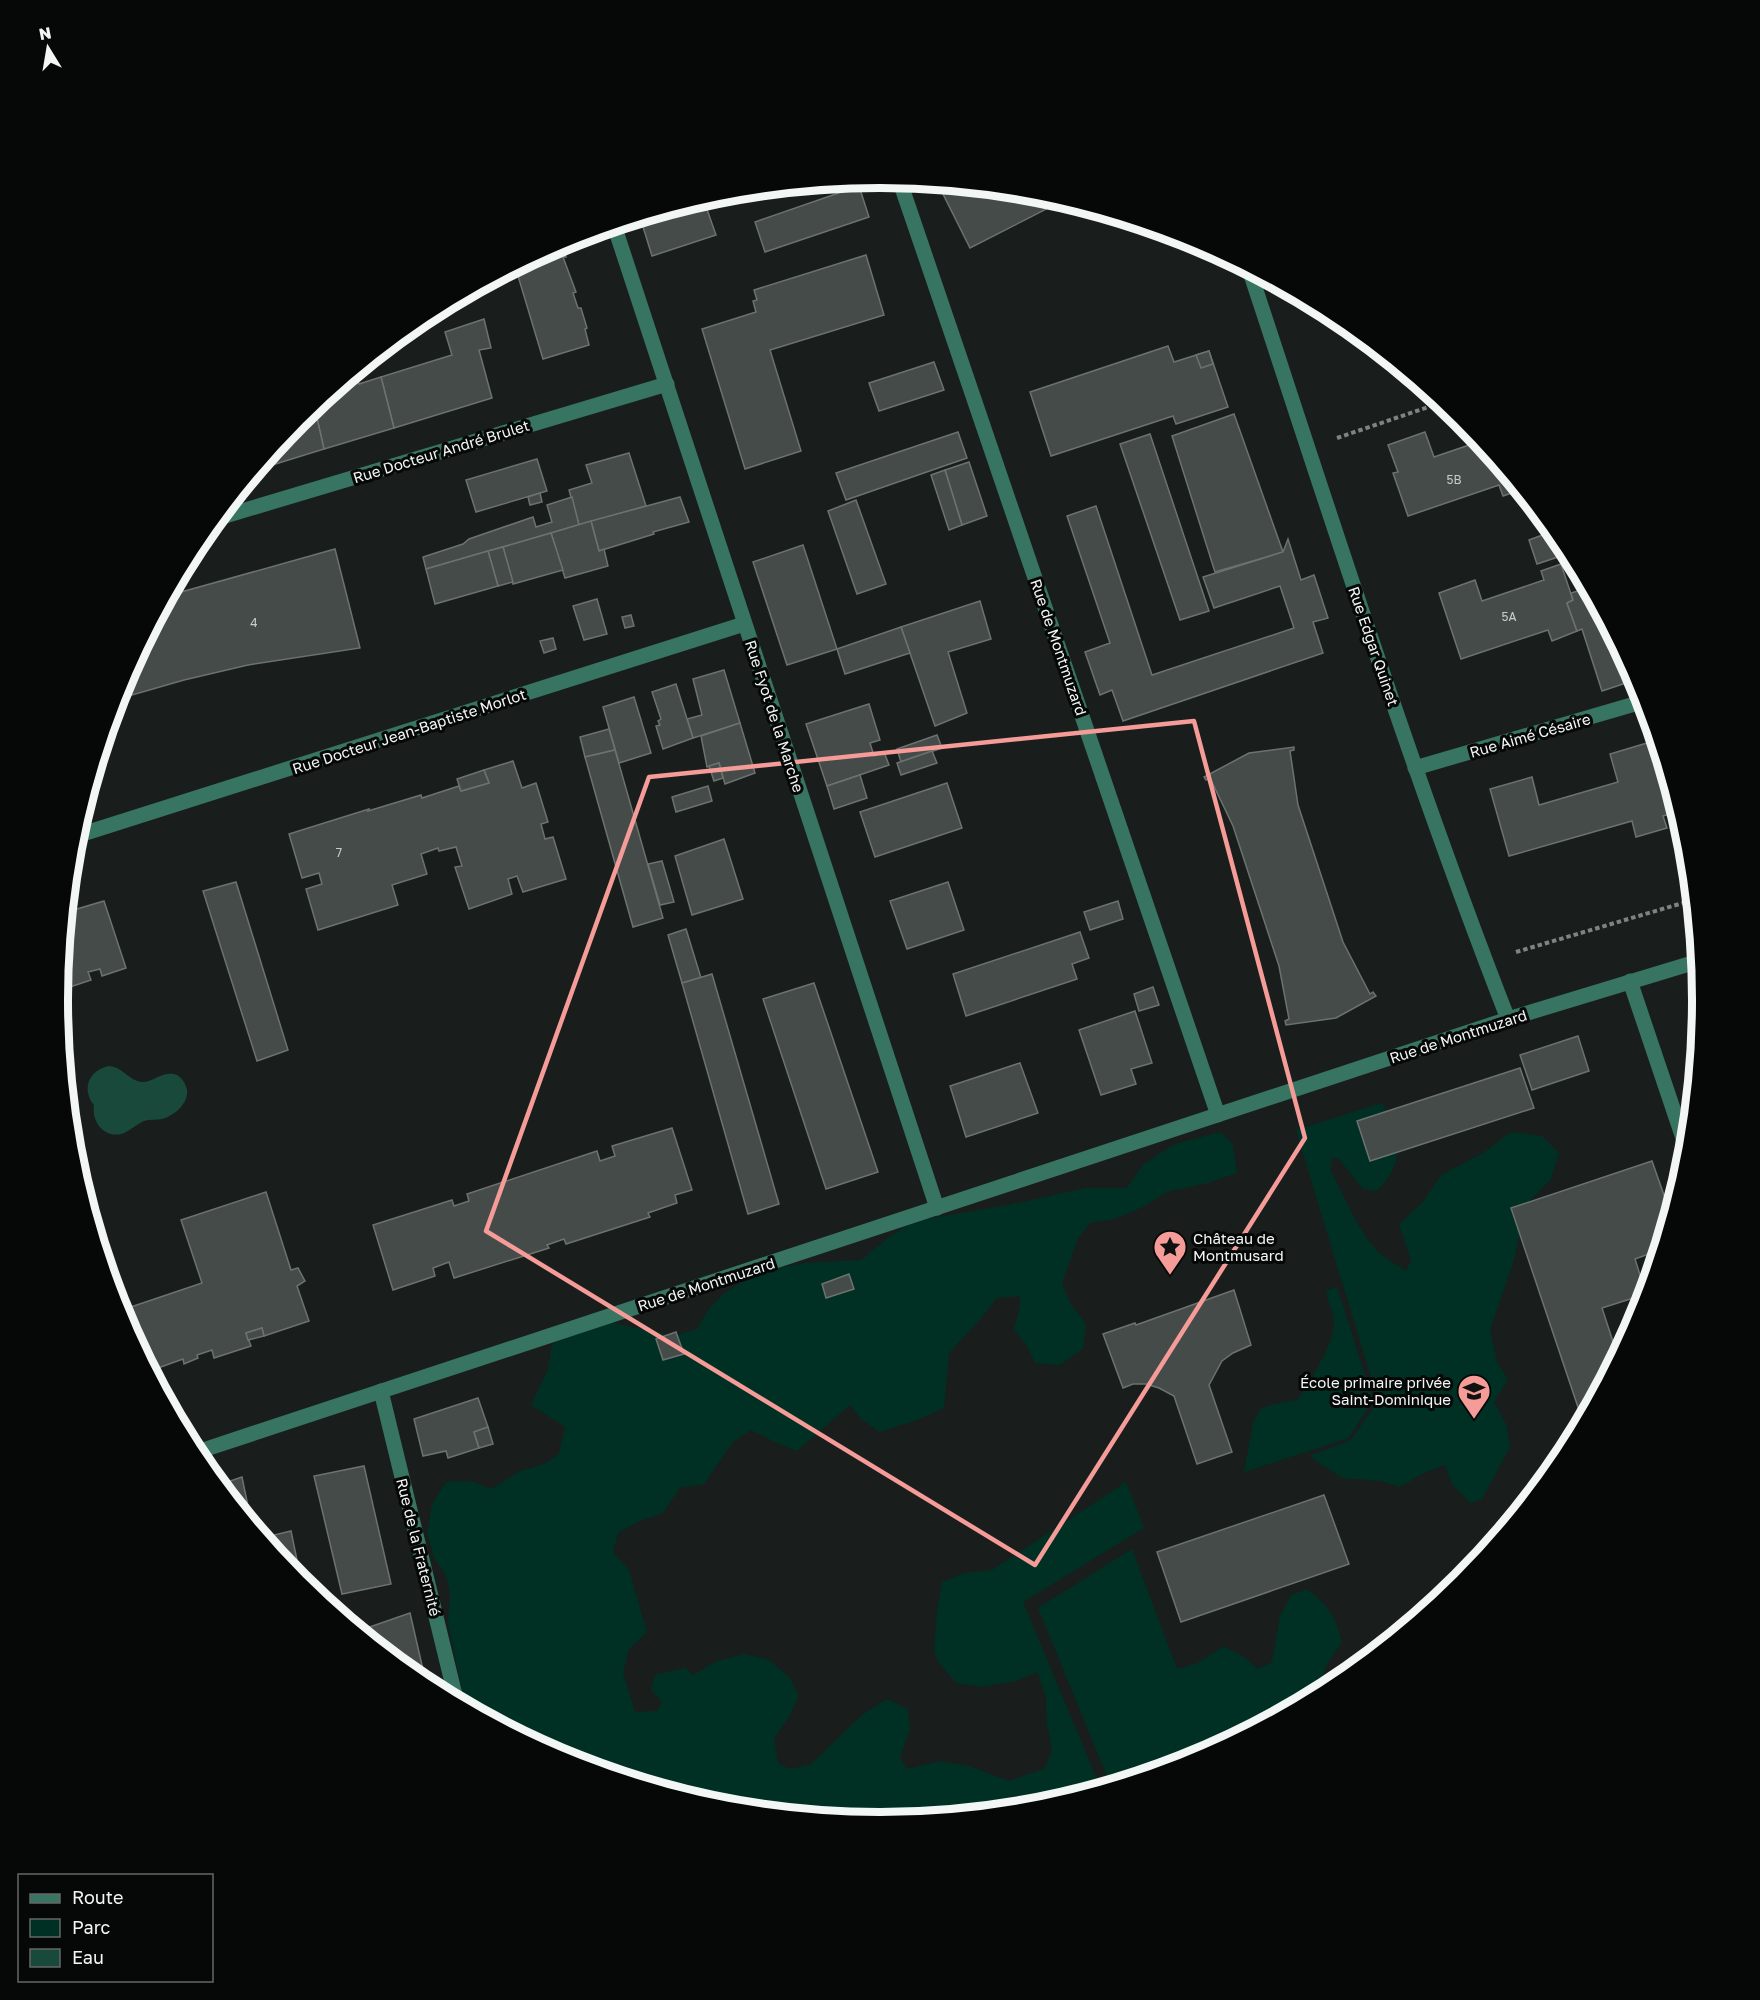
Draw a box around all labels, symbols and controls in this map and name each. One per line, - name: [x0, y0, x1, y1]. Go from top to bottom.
- north arrow: [18, 18, 78, 78]
- text: N: [37, 22, 53, 44]
- street label: Rue Docteur André Brulet: [351, 416, 531, 486]
- house number: 5B: [1446, 472, 1462, 487]
- street label: Rue de Montmuzard: [1027, 576, 1091, 718]
- street label: Rue Edgar Quinet: [1345, 584, 1403, 708]
- house number: 5A: [1501, 609, 1517, 624]
- house number: 4: [250, 615, 258, 630]
- street label: Rue Fyot de la Marche: [742, 638, 808, 795]
- street label: Rue Docteur Jean-Baptiste Morlot: [290, 685, 528, 777]
- street label: Rue Aimé Césaire: [1467, 709, 1593, 761]
- house number: 7: [336, 845, 342, 860]
- street label: Rue de Montmuzard: [1387, 1005, 1529, 1067]
- place icon: Château de Montmusard: [1152, 1229, 1188, 1276]
- place label: Château de Montmusard: [1193, 1229, 1284, 1264]
- street label: Rue de Montmuzard: [635, 1253, 777, 1315]
- place label: École primaire privée Saint-Dominique: [1300, 1373, 1451, 1408]
- school or university icon: École primaire privée Saint-Dominique: [1456, 1373, 1492, 1420]
- street label: Rue de la Fraternité: [393, 1476, 445, 1618]
- legend: [18, 1874, 213, 1982]
- text: Route: [72, 1886, 123, 1908]
- text: Parc: [72, 1916, 111, 1938]
- text: Eau: [72, 1946, 104, 1968]

